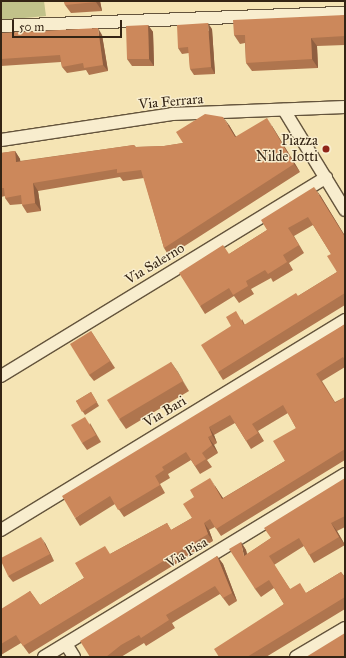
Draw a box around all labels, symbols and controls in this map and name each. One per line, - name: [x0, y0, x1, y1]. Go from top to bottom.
- scale bar: [14, 12, 124, 38]
- text: 50 m: [19, 20, 44, 34]
- street label: Via Ferrara: [138, 91, 204, 113]
- place label: Piazza Nilde Iotti: [256, 133, 318, 166]
- marker: Piazza Nilde Iotti: [321, 144, 331, 154]
- street label: Via Salerno: [122, 240, 188, 288]
- street label: Via Bari: [141, 393, 189, 431]
- street label: Via Pisa: [163, 534, 211, 572]

